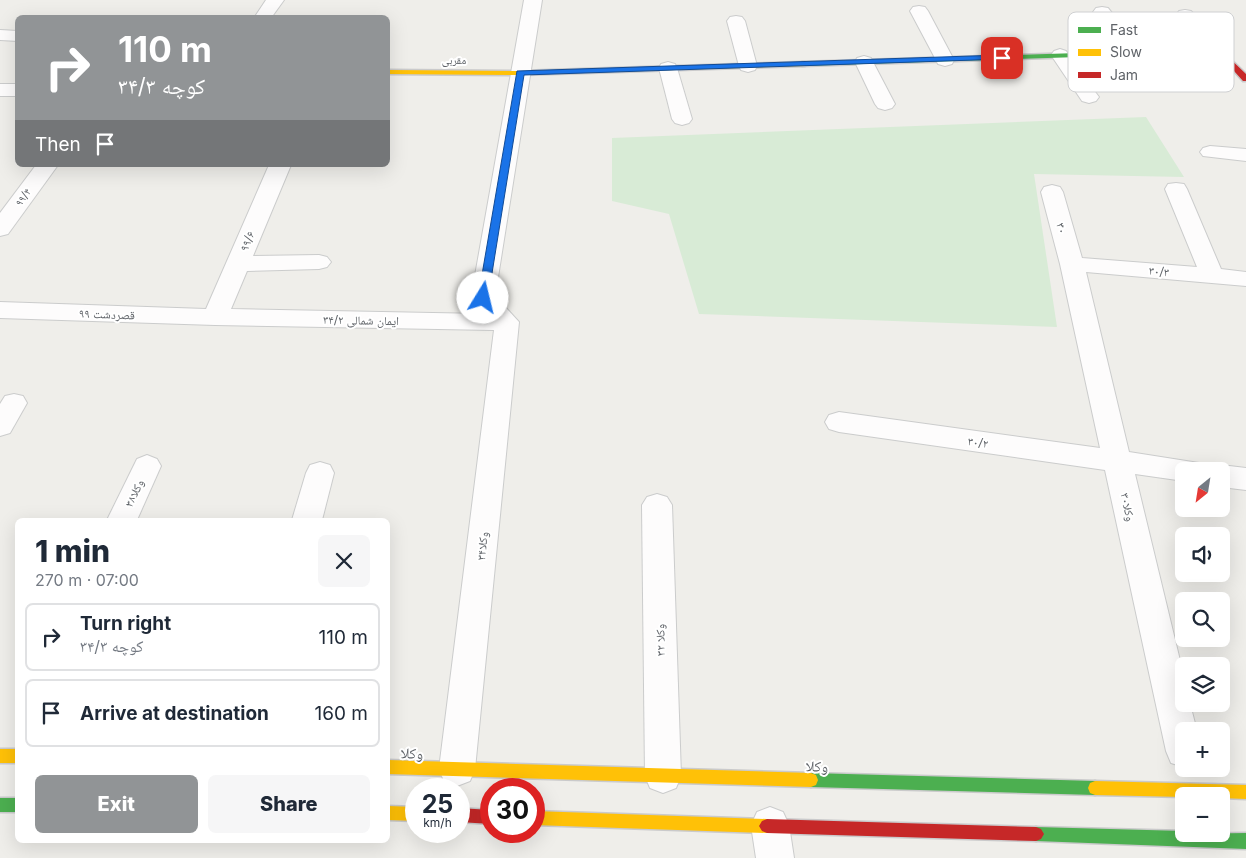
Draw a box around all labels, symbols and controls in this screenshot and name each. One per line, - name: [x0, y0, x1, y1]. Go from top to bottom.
- legend: [1068, 12, 1234, 92]
- text: Fast: [1110, 21, 1138, 38]
- text: 110 m: [118, 28, 212, 70]
- icon: right: [35, 35, 100, 100]
- pin: [981, 37, 1023, 79]
- text: Slow: [1110, 43, 1142, 60]
- icon: arrive: [988, 44, 1016, 72]
- street label: مقربی: [442, 53, 466, 67]
- text: Jam: [1110, 66, 1138, 83]
- text: کوچه ۳۴/۳: [118, 73, 205, 99]
- icon: arrive: [91, 130, 119, 158]
- text: Then: [35, 133, 81, 156]
- street label: ۹۹/۴: [12, 185, 34, 209]
- street label: ۳۰: [1053, 221, 1071, 235]
- street label: ۹۹/۶: [236, 229, 258, 253]
- street label: ۳۰/۳: [1148, 263, 1170, 279]
- position arrow: [456, 271, 508, 323]
- street label: قصردشت ۹۹: [79, 306, 135, 322]
- street label: ۳۴/۲ ایمان شمالی: [323, 312, 399, 328]
- street label: ۳۰/۲: [967, 433, 989, 451]
- north arrow: [1175, 462, 1230, 518]
- map controls: [1175, 462, 1230, 842]
- street label: وکلا۳۸: [121, 477, 147, 509]
- street label: وکلا۳۰: [1117, 491, 1139, 523]
- button: sound: [1175, 527, 1230, 582]
- street label: وکلا۳۴: [473, 531, 491, 561]
- text: 1 min: [35, 533, 110, 569]
- button: close: [318, 535, 370, 587]
- text: 270 m · 07:00: [35, 570, 139, 590]
- button: search: [1175, 592, 1230, 647]
- text: Turn right: [80, 612, 171, 635]
- icon: right: [37, 623, 65, 651]
- street label: وکلا ۳۲: [652, 624, 668, 656]
- text: 110 m: [319, 626, 368, 649]
- text: کوچه ۳۴/۳: [80, 636, 143, 656]
- button: layers: [1175, 657, 1230, 712]
- icon: arrive: [37, 699, 65, 727]
- text: Arrive at destination: [80, 702, 269, 725]
- text: 160 m: [315, 702, 368, 725]
- button: +: [1175, 722, 1230, 777]
- street label: وکلا: [400, 743, 424, 763]
- street label: وکلا: [805, 756, 829, 776]
- button: Exit: [35, 775, 198, 833]
- button: Share: [208, 775, 370, 833]
- speed limit sign: 30: [480, 778, 545, 843]
- button: −: [1175, 787, 1230, 842]
- text: 25: [422, 789, 453, 819]
- text: km/h: [423, 815, 452, 830]

